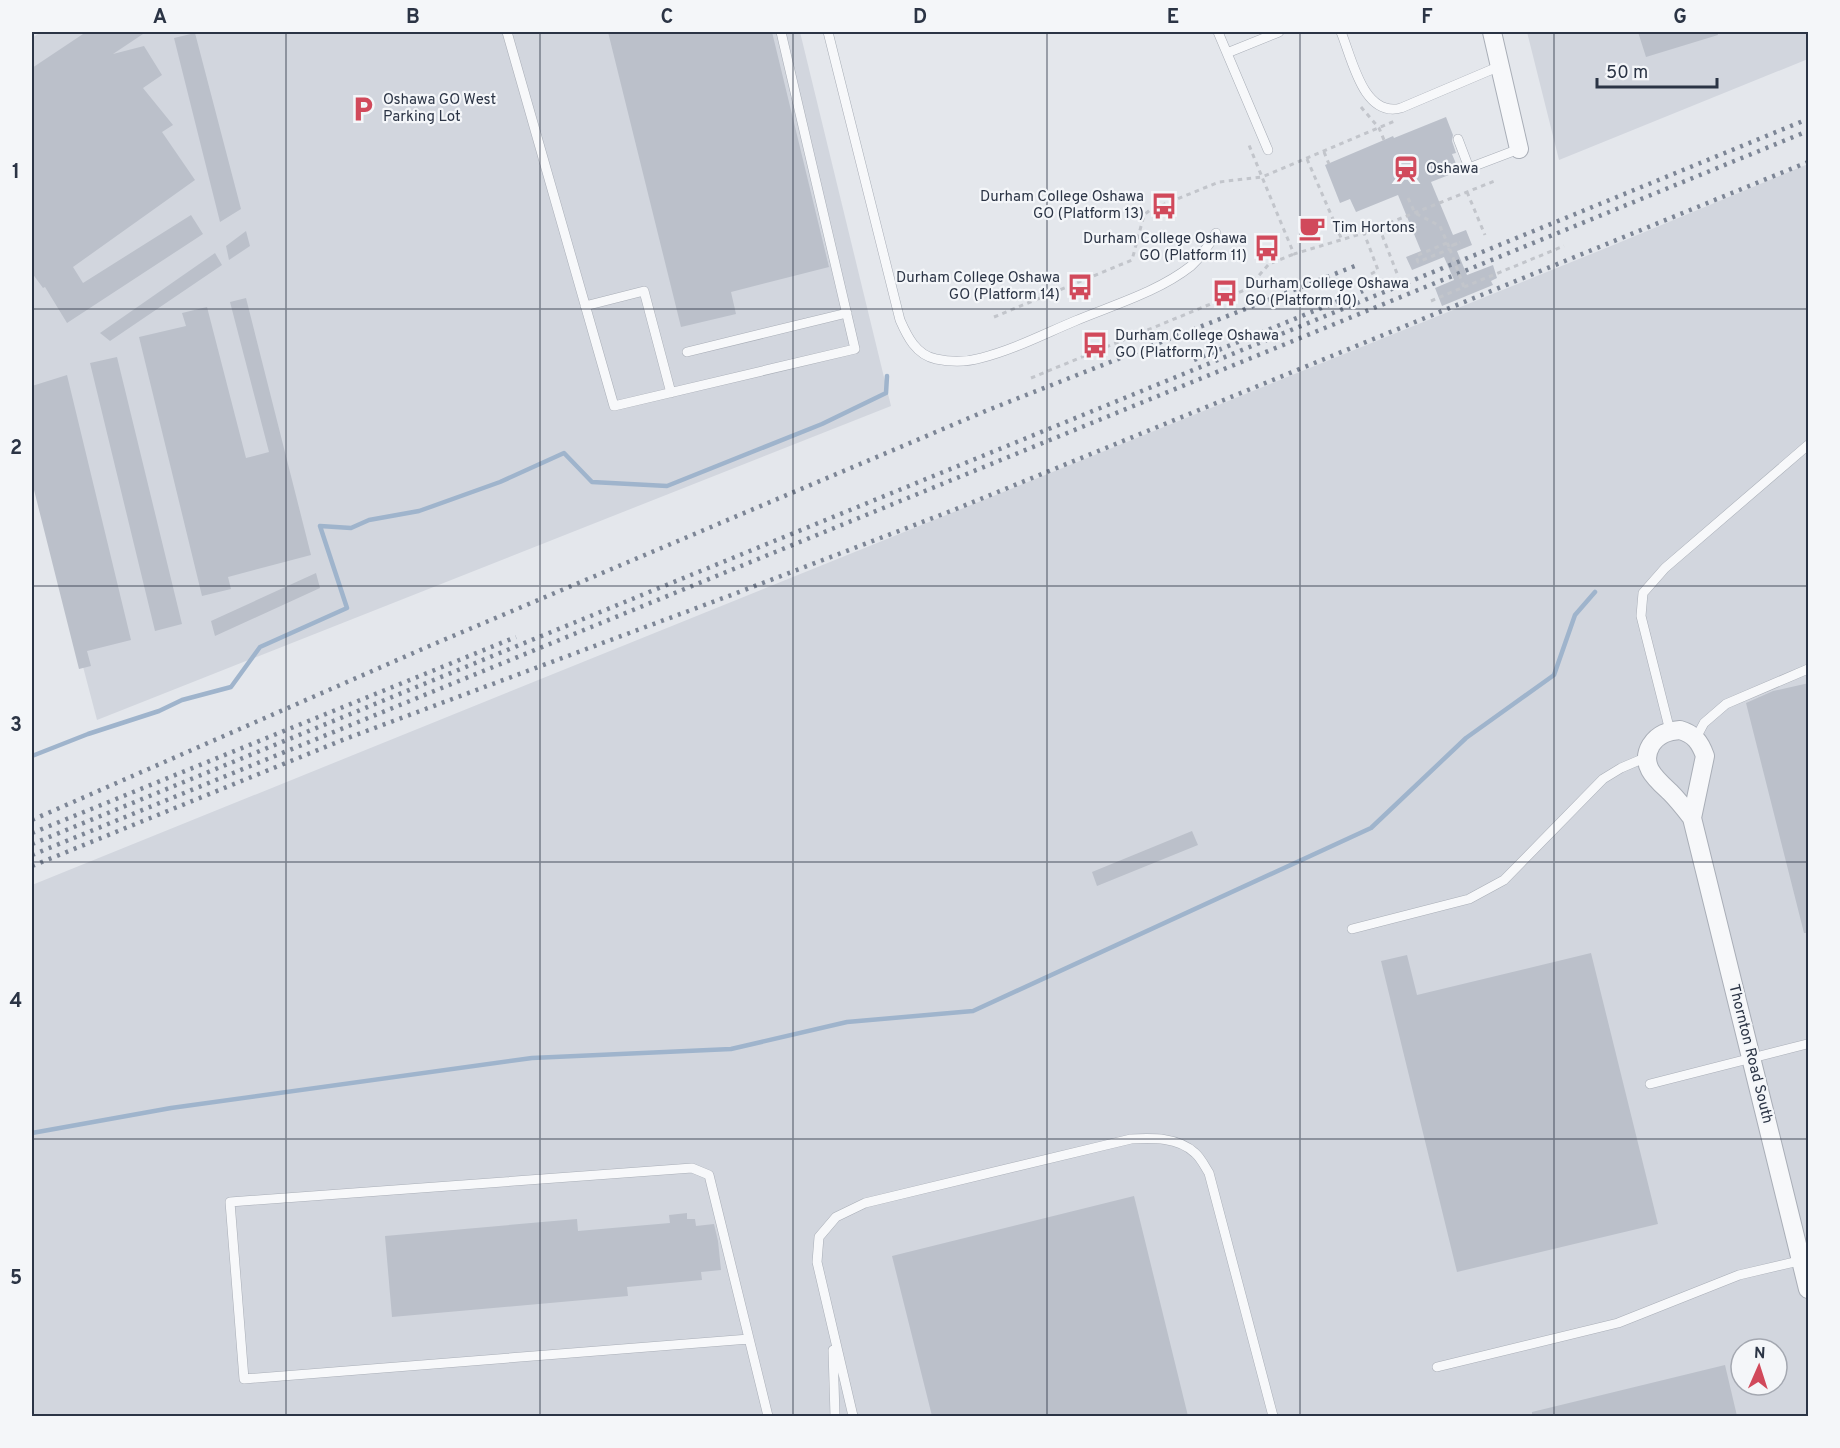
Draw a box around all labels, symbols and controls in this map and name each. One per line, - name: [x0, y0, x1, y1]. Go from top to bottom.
- text: A: [153, 5, 167, 31]
- text: B: [406, 5, 420, 31]
- text: C: [661, 5, 673, 31]
- text: D: [913, 5, 927, 31]
- text: E: [1167, 5, 1179, 31]
- text: F: [1421, 5, 1433, 31]
- text: G: [1673, 5, 1687, 31]
- scale bar: [1597, 51, 1717, 89]
- text: 50 m: [1606, 62, 1648, 85]
- place label: Oshawa GO West Parking Lot: [383, 91, 496, 127]
- parking icon: Oshawa GO West Parking Lot: [348, 94, 378, 124]
- station icon: Oshawa: [1391, 154, 1421, 184]
- text: 1: [12, 160, 20, 186]
- place label: Oshawa: [1426, 160, 1478, 179]
- place label: Durham College Oshawa GO (Platform 13): [980, 188, 1144, 224]
- bus stop icon: Durham College Oshawa GO (Platform 13): [1149, 191, 1179, 221]
- cafe icon: Tim Hortons: [1297, 213, 1327, 243]
- place label: Tim Hortons: [1332, 219, 1415, 238]
- place label: Durham College Oshawa GO (Platform 11): [1083, 230, 1247, 266]
- bus stop icon: Durham College Oshawa GO (Platform 11): [1252, 233, 1282, 263]
- place label: Durham College Oshawa GO (Platform 14): [896, 269, 1060, 305]
- bus stop icon: Durham College Oshawa GO (Platform 14): [1065, 272, 1095, 302]
- place label: Durham College Oshawa GO (Platform 10): [1245, 275, 1409, 311]
- bus stop icon: Durham College Oshawa GO (Platform 10): [1210, 278, 1240, 308]
- place label: Durham College Oshawa GO (Platform 7): [1115, 327, 1279, 363]
- bus stop icon: Durham College Oshawa GO (Platform 7): [1080, 330, 1110, 360]
- text: 2: [10, 436, 22, 462]
- text: 3: [10, 713, 22, 739]
- street label: Thornton Road South: [1723, 982, 1777, 1126]
- text: 4: [10, 989, 22, 1015]
- text: 5: [10, 1266, 22, 1292]
- north arrow: [1729, 1337, 1789, 1397]
- text: N: [1753, 1344, 1766, 1364]

